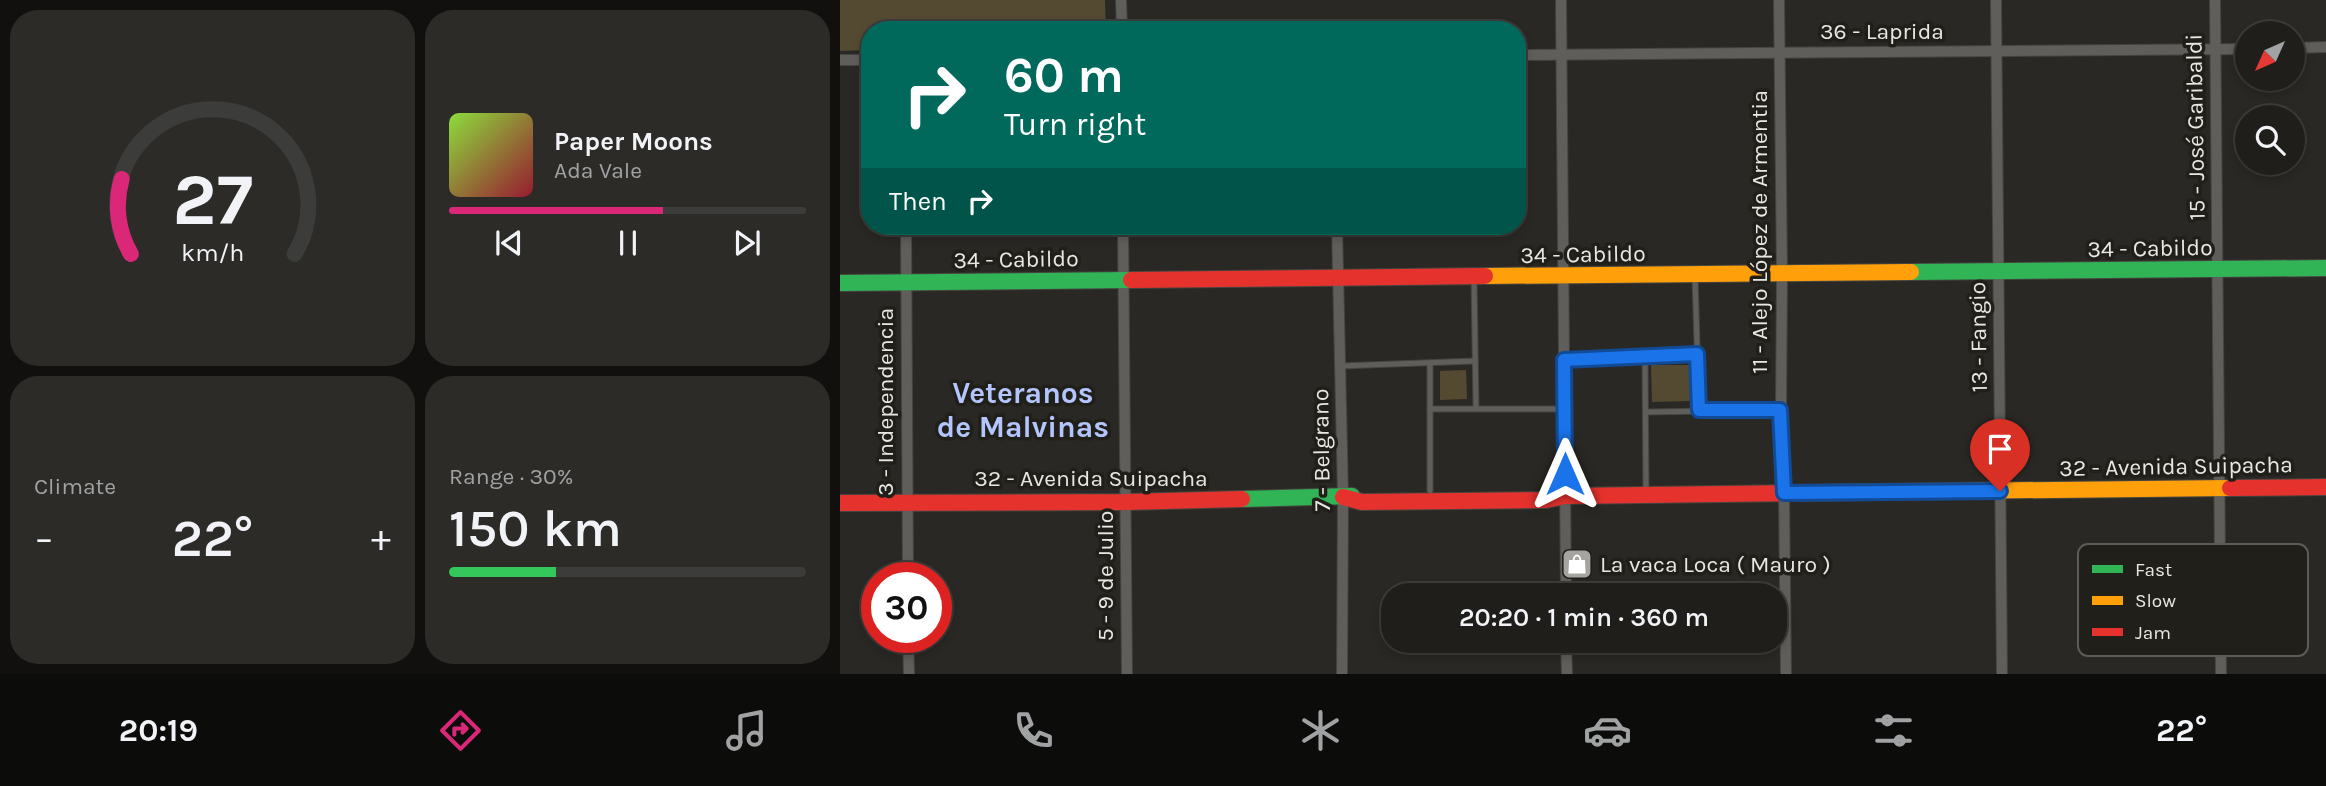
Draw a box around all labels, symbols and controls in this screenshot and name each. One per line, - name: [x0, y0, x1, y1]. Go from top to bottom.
- street label: 36 - Laprida: [1820, 18, 1944, 45]
- north arrow: [2235, 21, 2305, 91]
- map controls: [2235, 21, 2305, 175]
- street label: 15 - José Garibaldi: [2180, 33, 2211, 221]
- text: 60 m: [1004, 47, 1124, 104]
- icon: right: [889, 49, 980, 140]
- street label: 11 - Alejo López de Armentia: [1746, 90, 1773, 374]
- button: search: [2235, 105, 2305, 175]
- text: Turn right: [1004, 106, 1146, 143]
- text: Paper Moons: [554, 126, 713, 157]
- text: 27: [172, 157, 253, 242]
- text: Ada Vale: [554, 157, 642, 184]
- icon: right: [961, 182, 999, 220]
- text: Then: [889, 186, 947, 217]
- icon: previous: [490, 224, 528, 262]
- icon: pause: [609, 224, 647, 262]
- icon: next: [728, 224, 766, 262]
- street label: 34 - Cabildo: [2087, 234, 2213, 263]
- text: km/h: [181, 238, 244, 267]
- street label: 34 - Cabildo: [1520, 240, 1646, 269]
- street label: 34 - Cabildo: [953, 245, 1079, 274]
- street label: 13 - Fangio: [1964, 281, 1993, 392]
- street label: 3 - Independencia: [872, 308, 899, 496]
- district label: Veteranos de Malvinas: [937, 375, 1109, 445]
- street label: 7 - Belgrano: [1307, 388, 1336, 512]
- pin: [1970, 419, 2030, 491]
- icon: arrive: [1981, 430, 2019, 468]
- position arrow: [1528, 437, 1602, 511]
- street label: 32 - Avenida Suipacha: [2059, 451, 2293, 482]
- text: Range · 30%: [449, 463, 573, 490]
- street label: 32 - Avenida Suipacha: [974, 465, 1208, 492]
- text: Climate: [34, 473, 116, 500]
- text: 150 km: [449, 498, 622, 559]
- text: 22°: [172, 508, 253, 569]
- street label: 5 - 9 de Julio: [1092, 511, 1119, 641]
- text: −: [34, 516, 54, 561]
- text: +: [371, 516, 391, 561]
- legend: [2078, 544, 2308, 656]
- shop icon: La vaca Loca ( Mauro ): [1560, 547, 1594, 581]
- place label: La vaca Loca ( Mauro ): [1600, 551, 1831, 578]
- text: Fast: [2135, 559, 2172, 581]
- speed limit sign: 30: [861, 562, 952, 653]
- text: Slow: [2135, 590, 2176, 612]
- text: 20:20 · 1 min · 360 m: [1459, 602, 1709, 633]
- text: Jam: [2135, 622, 2171, 644]
- icon: directions: [436, 706, 485, 755]
- icon: music: [722, 706, 771, 755]
- icon: phone: [1009, 706, 1058, 755]
- icon: climate: [1296, 706, 1345, 755]
- icon: car: [1583, 706, 1632, 755]
- icon: filters: [1869, 706, 1918, 755]
- text: 20:19: [119, 712, 198, 749]
- text: 22°: [2156, 712, 2207, 749]

